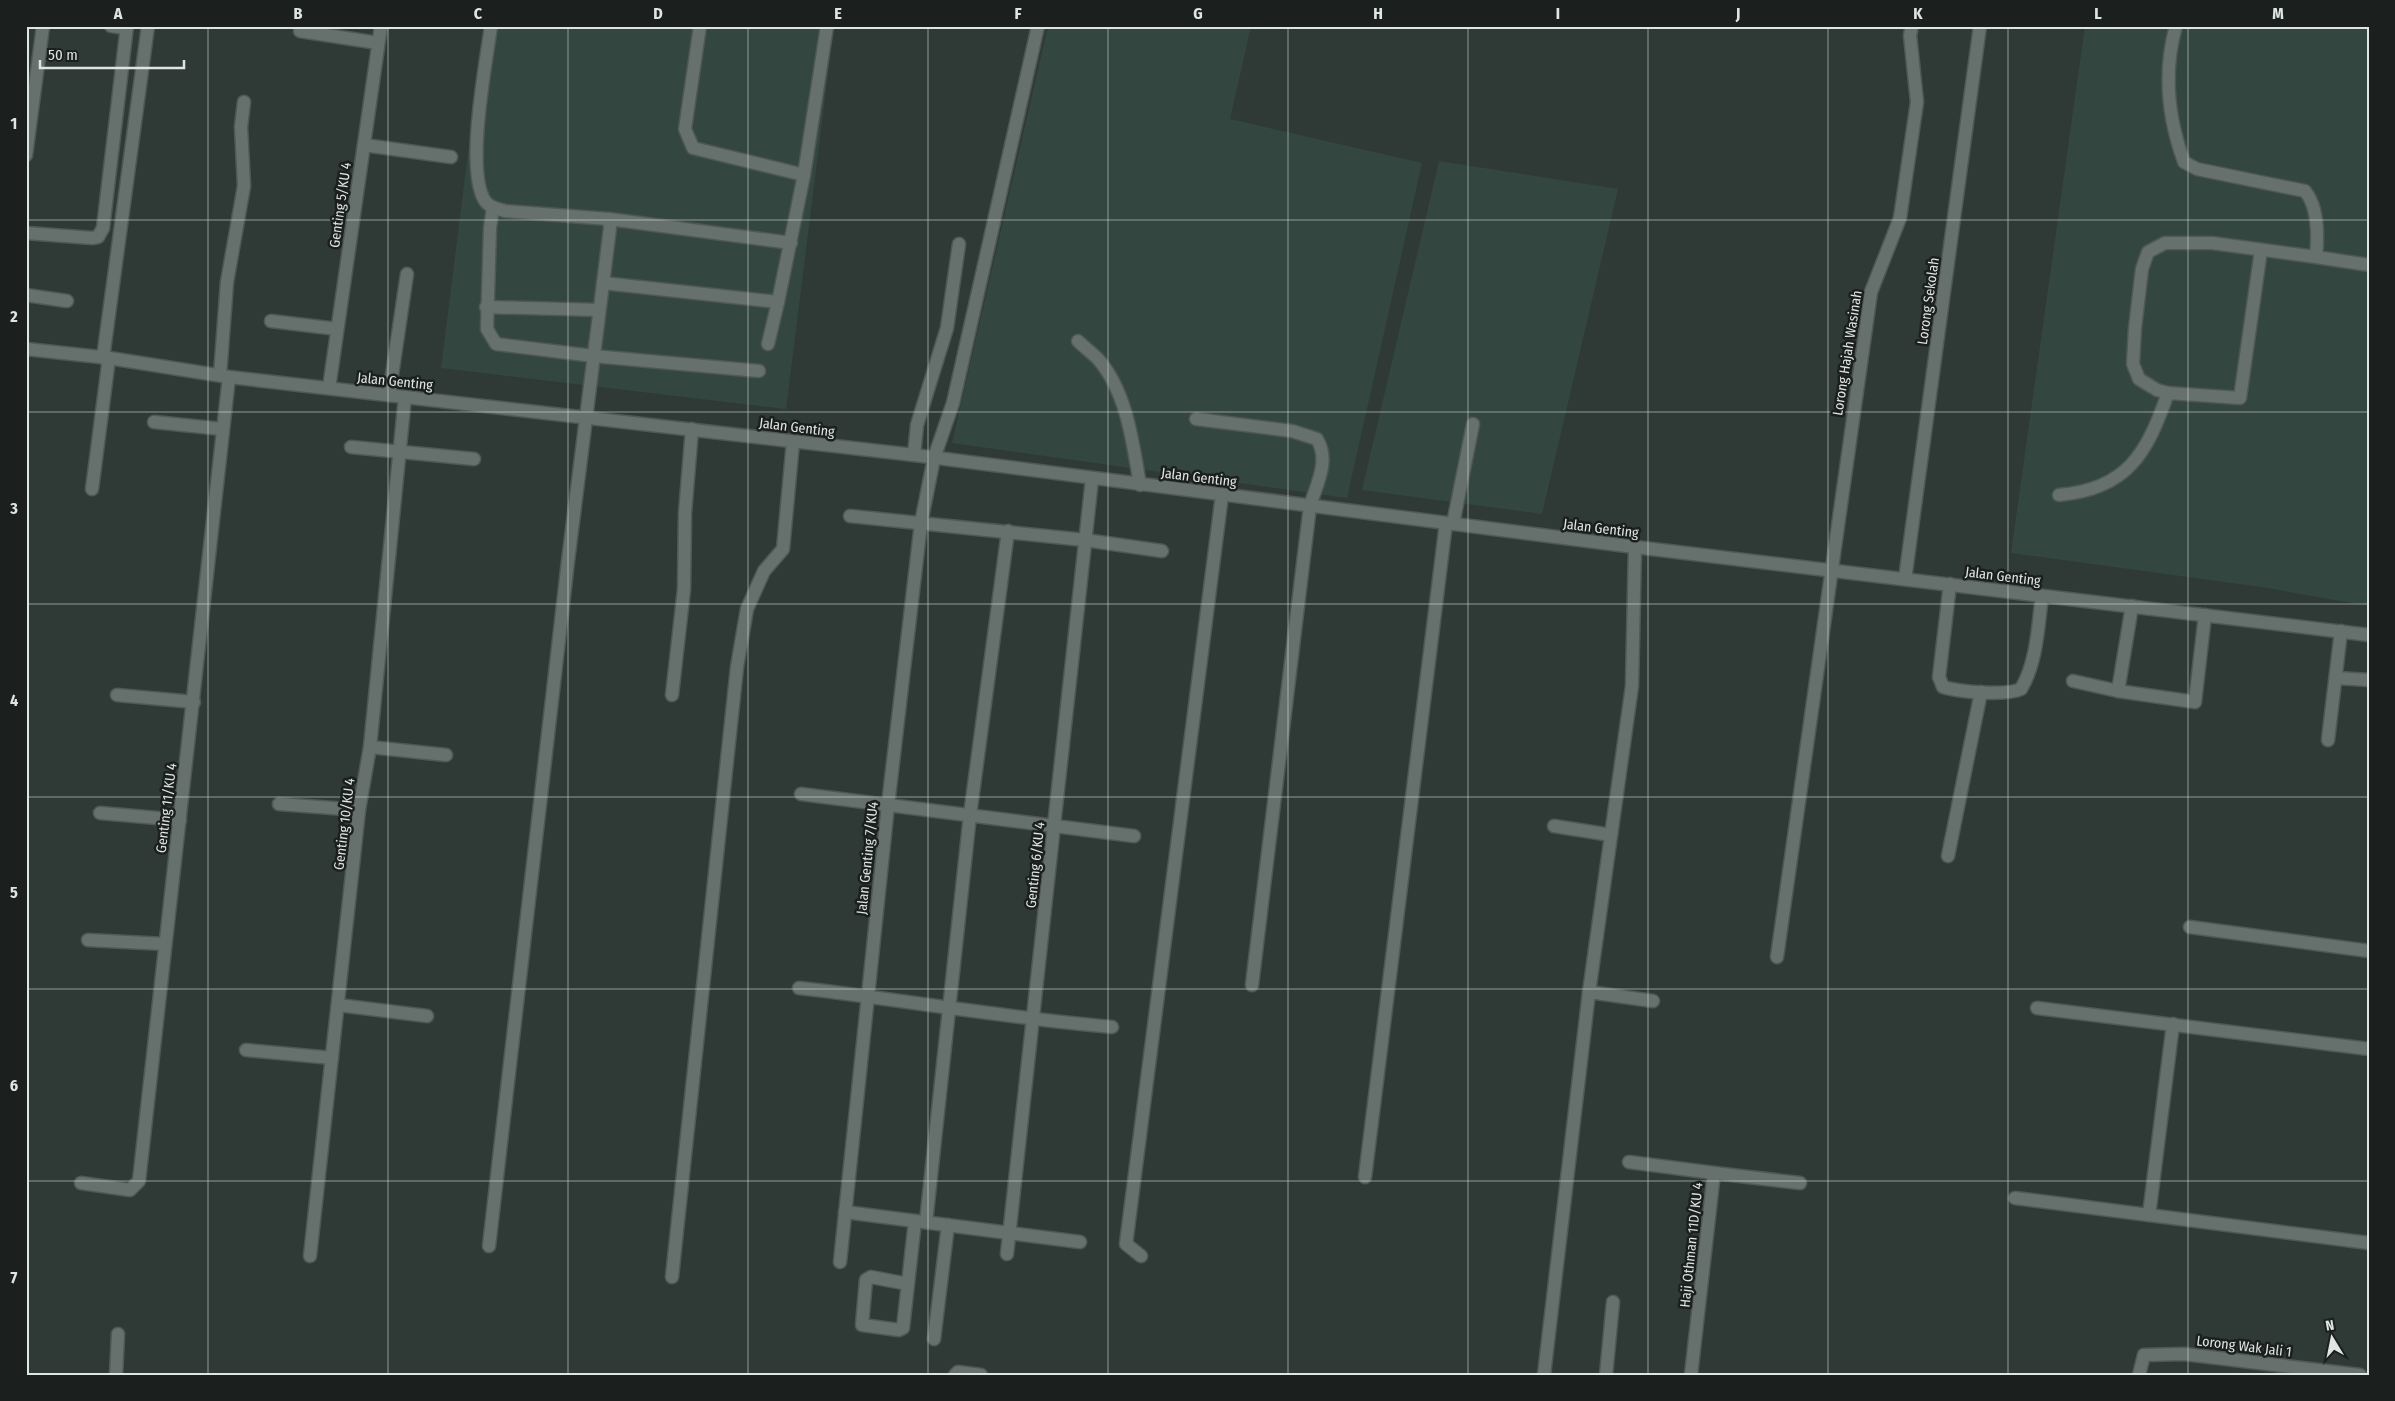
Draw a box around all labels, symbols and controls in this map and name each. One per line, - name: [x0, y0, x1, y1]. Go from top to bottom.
- text: A: [113, 4, 123, 23]
- text: B: [294, 4, 303, 23]
- text: C: [474, 4, 483, 23]
- text: D: [653, 4, 663, 23]
- text: E: [834, 4, 842, 23]
- text: F: [1014, 4, 1022, 23]
- text: G: [1193, 4, 1203, 23]
- text: H: [1373, 4, 1383, 23]
- text: I: [1556, 4, 1560, 23]
- text: J: [1735, 4, 1740, 23]
- text: K: [1913, 4, 1923, 23]
- text: L: [2094, 4, 2102, 23]
- text: M: [2272, 4, 2284, 23]
- scale bar: [40, 38, 184, 70]
- text: 50 m: [48, 46, 78, 64]
- text: 1: [11, 114, 17, 133]
- street label: Genting 5/KU 4: [326, 161, 355, 249]
- street label: Lorong Sekolah: [1914, 256, 1943, 346]
- street label: Lorong Hajah Wasinah: [1829, 289, 1866, 417]
- text: 2: [9, 307, 18, 326]
- street label: Jalan Genting: [356, 369, 434, 394]
- street label: Jalan Genting: [758, 414, 836, 441]
- street label: Jalan Genting: [1160, 464, 1238, 491]
- text: 3: [9, 499, 18, 518]
- street label: Jalan Genting: [1562, 515, 1640, 542]
- street label: Jalan Genting: [1964, 563, 2042, 590]
- text: 4: [10, 691, 18, 710]
- street label: Genting 11/KU 4: [153, 762, 180, 854]
- street label: Genting 10/KU 4: [330, 777, 359, 871]
- street label: Jalan Genting 7/KU4: [853, 801, 882, 915]
- street label: Genting 6/KU 4: [1023, 821, 1048, 909]
- text: 5: [10, 883, 18, 902]
- text: 6: [10, 1076, 18, 1095]
- street label: Haji Othman 11D/KU 4: [1676, 1181, 1707, 1308]
- text: 7: [11, 1268, 18, 1287]
- north arrow: [2308, 1314, 2358, 1364]
- text: N: [2324, 1317, 2335, 1335]
- street label: Lorong Wak Jali 1: [2195, 1332, 2292, 1361]

